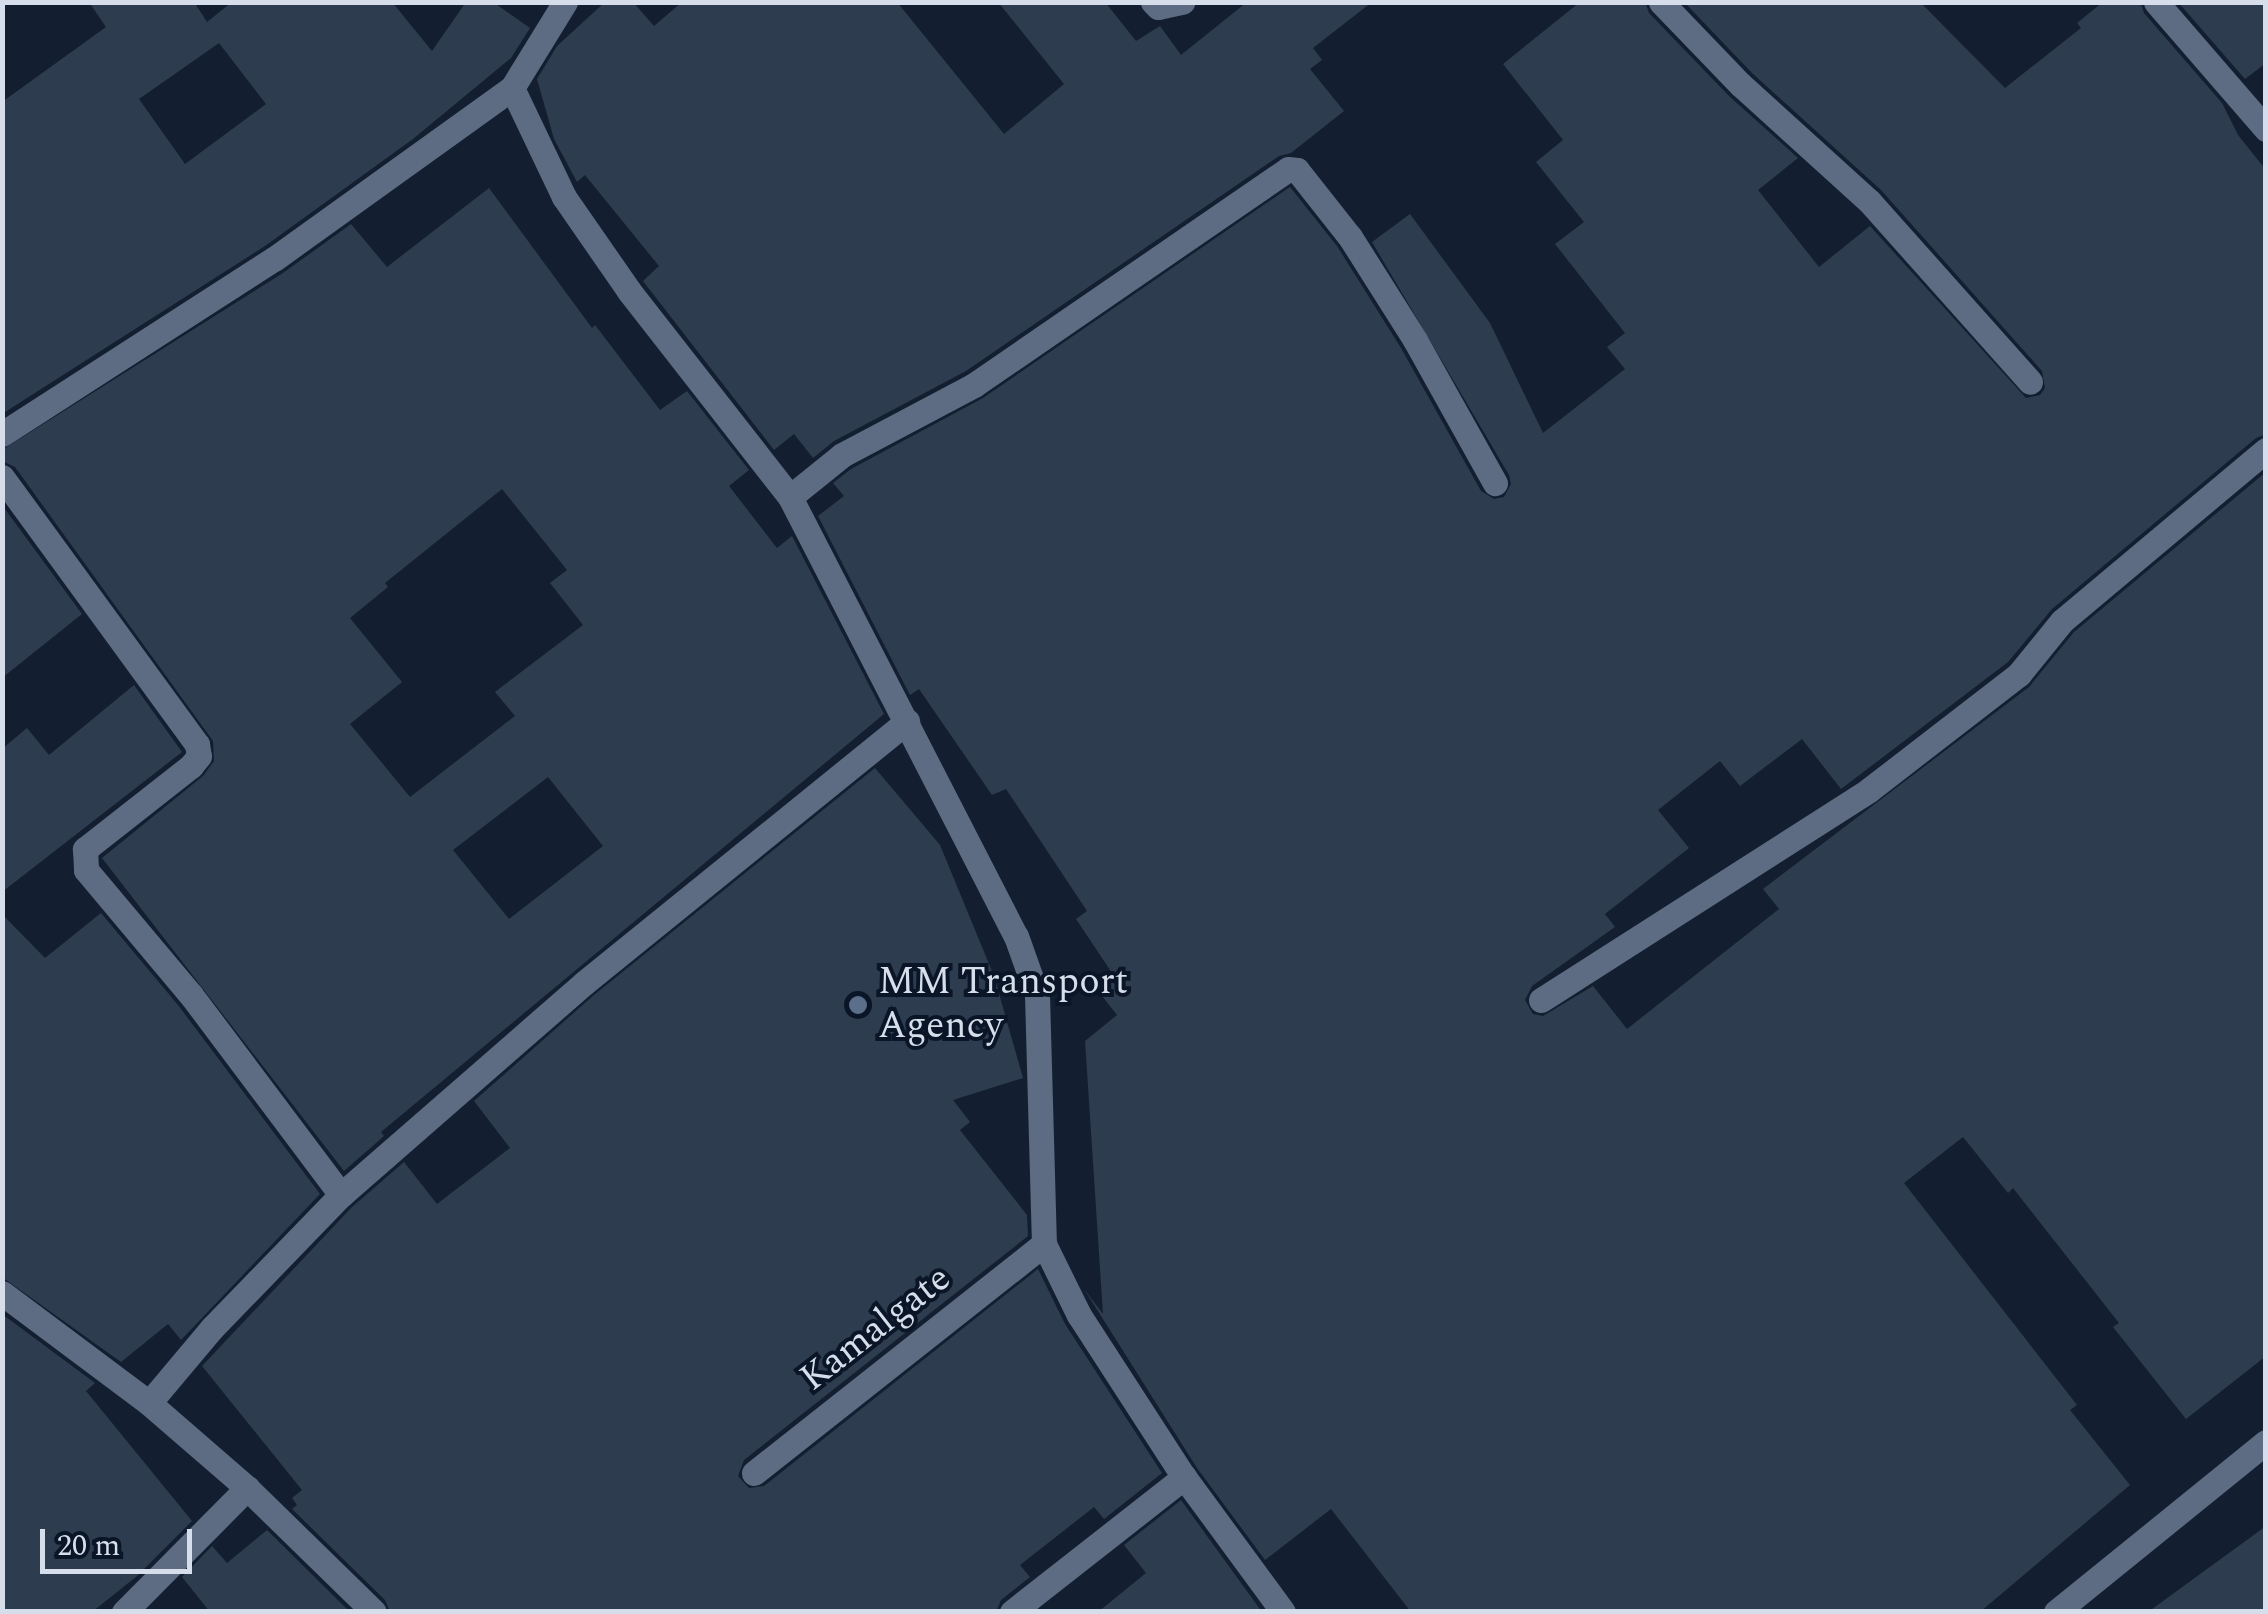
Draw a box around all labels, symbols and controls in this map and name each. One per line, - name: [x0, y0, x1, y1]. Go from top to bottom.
- place label: MM Transport Agency: [878, 960, 1128, 1050]
- marker: MM Transport Agency: [847, 994, 869, 1016]
- street label: Kamalgate: [792, 1256, 960, 1402]
- scale bar: [45, 1509, 198, 1571]
- text: 20 m: [57, 1523, 120, 1569]

